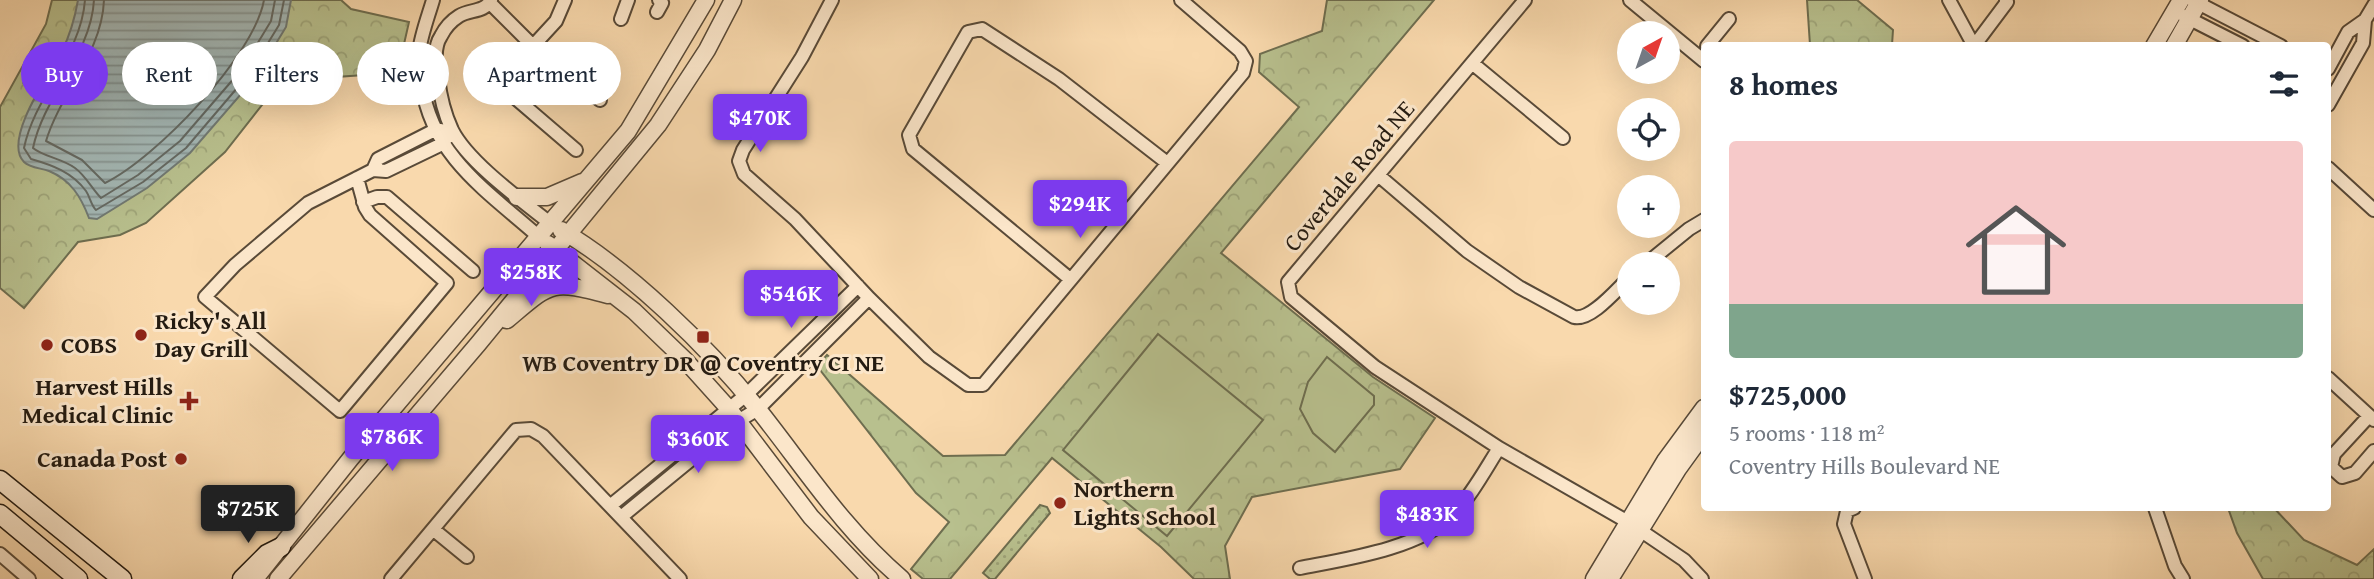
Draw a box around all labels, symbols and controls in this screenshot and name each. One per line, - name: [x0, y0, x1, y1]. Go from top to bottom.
- north arrow: [1617, 21, 1680, 84]
- map controls: [1617, 21, 1680, 315]
- chip: Buy: [21, 42, 108, 105]
- chip: Rent: [122, 42, 217, 105]
- chip: Filters: [231, 42, 343, 105]
- chip: New: [357, 42, 449, 105]
- chip: Apartment: [463, 42, 621, 105]
- text: 8 homes: [1729, 62, 1838, 106]
- icon: filters: [2265, 65, 2303, 103]
- street label: Coverdale Road NE: [1275, 92, 1422, 259]
- pin: $470K: [711, 94, 809, 154]
- button: locate: [1617, 98, 1680, 161]
- text: $470K: [729, 100, 791, 133]
- button: +: [1617, 175, 1680, 238]
- pin: $294K: [1031, 180, 1129, 240]
- text: $294K: [1049, 186, 1111, 219]
- icon: home: [1953, 187, 2079, 313]
- pin: $258K: [482, 248, 580, 308]
- button: −: [1617, 252, 1680, 315]
- text: $258K: [500, 254, 562, 287]
- pin: $546K: [742, 270, 840, 330]
- text: $546K: [760, 276, 822, 309]
- place label: Ricky's All Day Grill: [155, 303, 267, 366]
- place label: COBS: [61, 327, 117, 362]
- marker: Ricky's All Day Grill: [133, 327, 149, 343]
- marker: WB Coventry DR @ Coventry CI NE: [695, 329, 711, 345]
- marker: COBS: [39, 337, 55, 353]
- place label: WB Coventry DR @ Coventry CI NE: [522, 345, 884, 380]
- place label: Harvest Hills Medical Clinic: [22, 369, 173, 432]
- text: $725,000: [1729, 372, 1846, 416]
- marker: Harvest Hills Medical Clinic: [179, 391, 199, 411]
- pin: $786K: [343, 414, 441, 473]
- pin: $360K: [649, 416, 747, 475]
- text: 5 rooms · 118 m²: [1729, 416, 1884, 449]
- text: $786K: [361, 419, 423, 452]
- text: $360K: [667, 421, 729, 454]
- place label: Canada Post: [37, 441, 167, 476]
- text: Coventry Hills Boulevard NE: [1729, 449, 2000, 482]
- marker: Canada Post: [173, 451, 189, 467]
- place label: Northern Lights School: [1074, 471, 1216, 534]
- pin: $725K: [199, 486, 297, 545]
- pin: $483K: [1378, 490, 1476, 550]
- text: $725K: [217, 491, 279, 524]
- marker: Northern Lights School: [1052, 495, 1068, 511]
- text: $483K: [1396, 496, 1458, 529]

